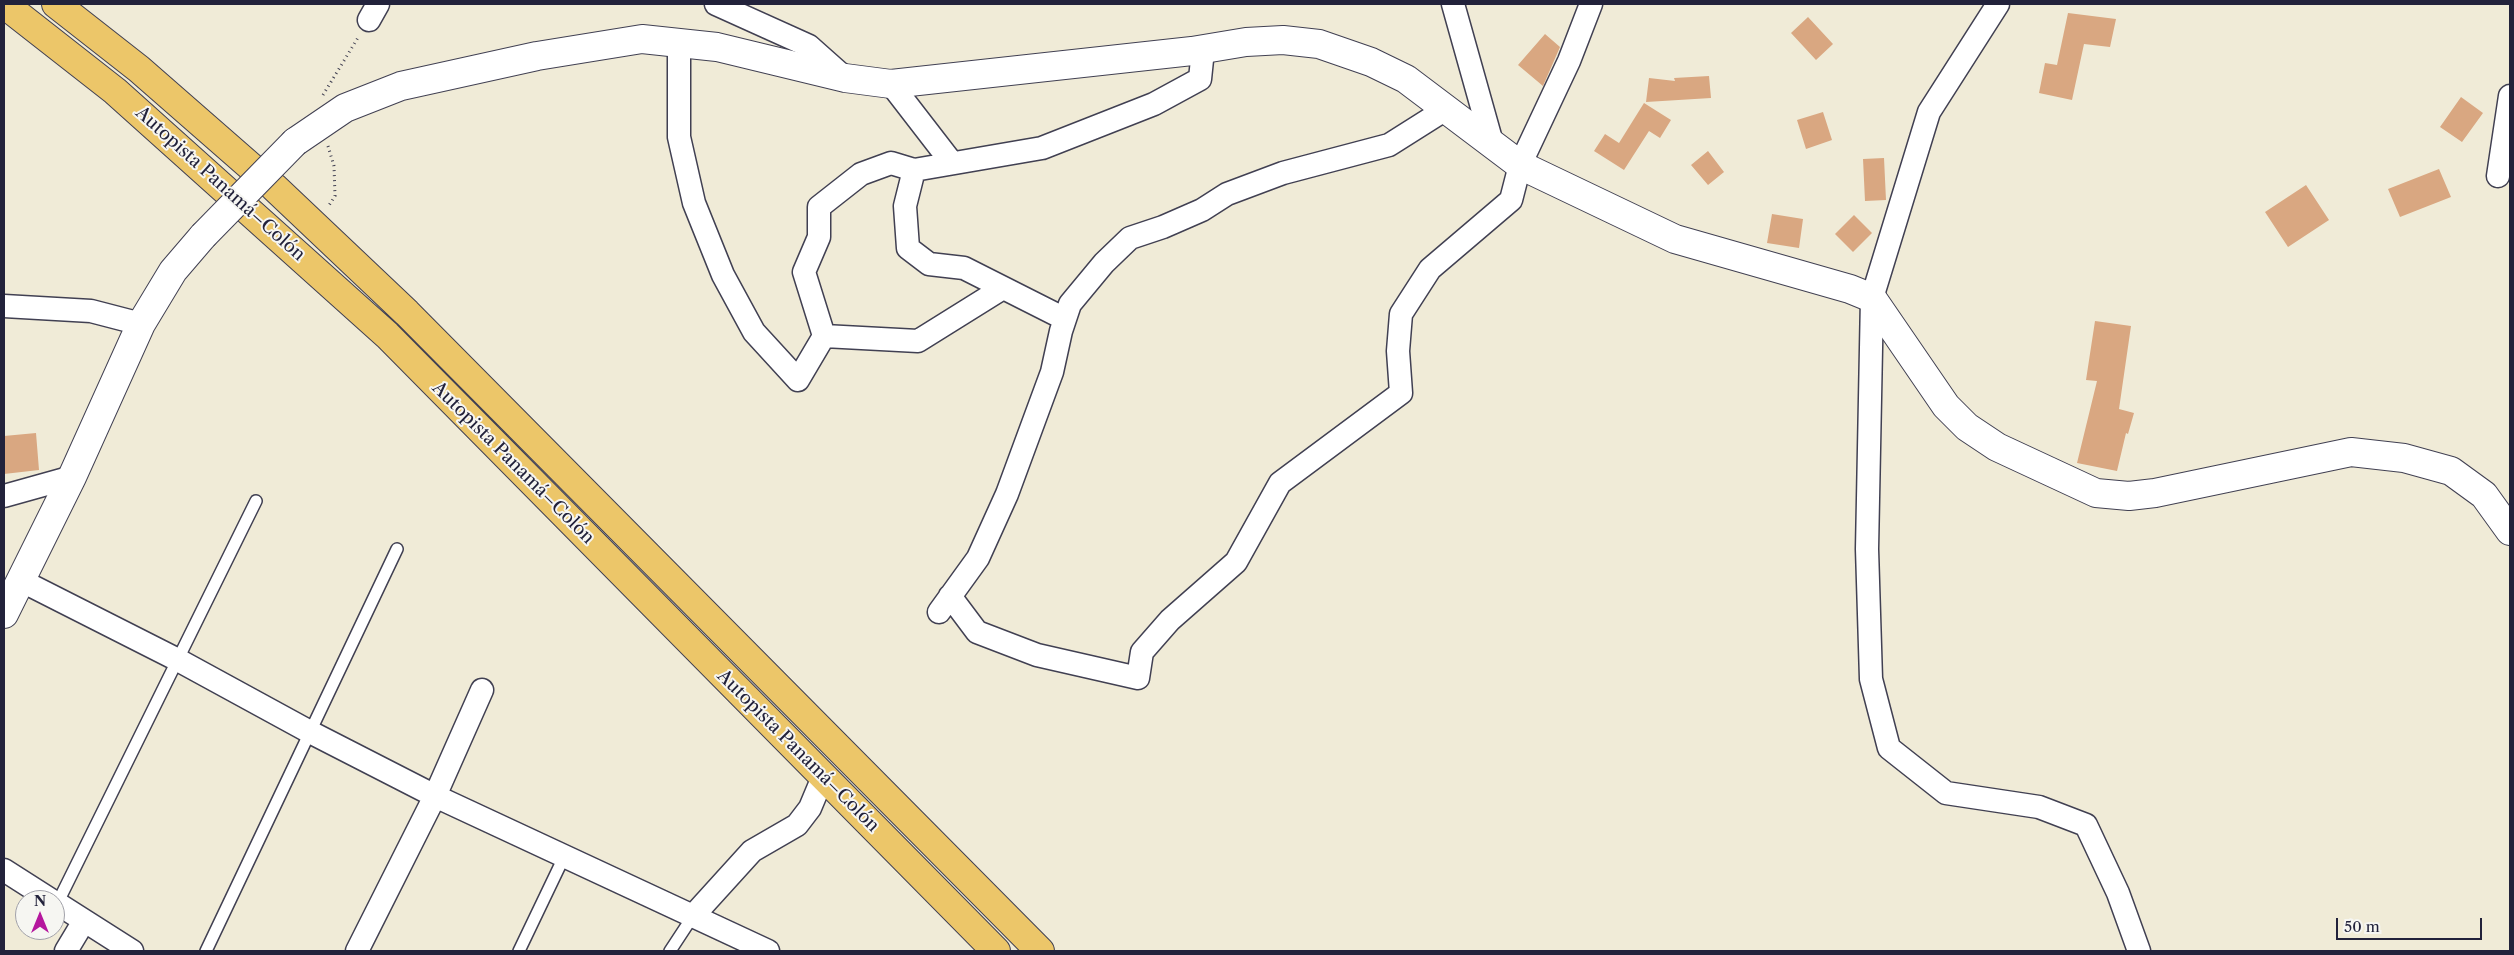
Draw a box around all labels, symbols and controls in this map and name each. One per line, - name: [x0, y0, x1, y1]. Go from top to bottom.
- street label: Autopista Panamá–Colón: [131, 102, 309, 266]
- street label: Autopista Panamá–Colón: [427, 377, 599, 549]
- street label: Autopista Panamá–Colón: [712, 665, 884, 837]
- north arrow: [15, 890, 65, 940]
- text: N: [34, 892, 46, 910]
- scale bar: [2339, 908, 2485, 940]
- text: 50 m: [2344, 917, 2380, 936]

